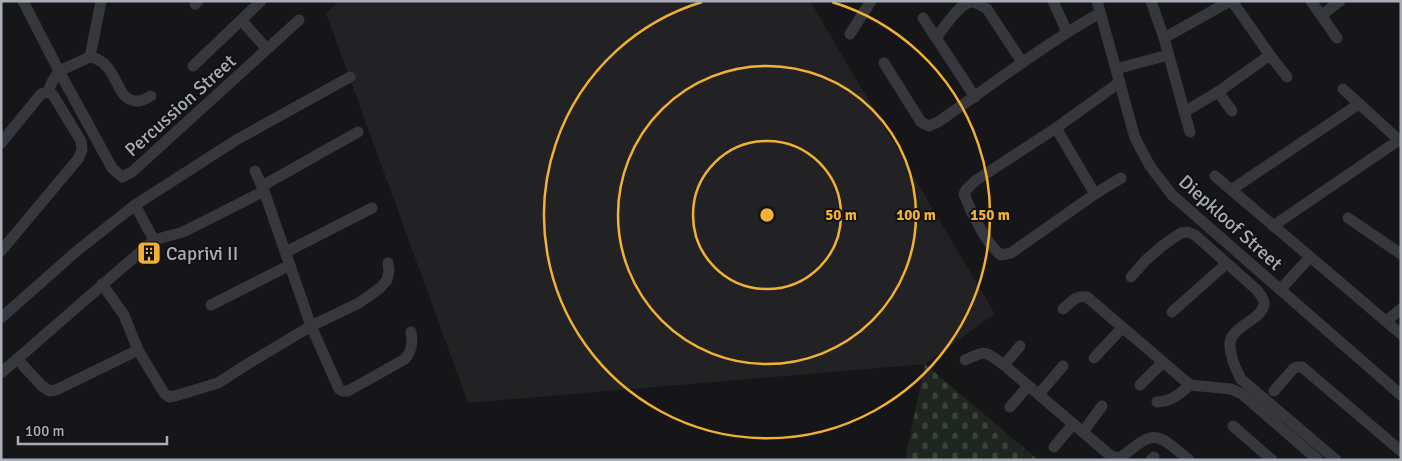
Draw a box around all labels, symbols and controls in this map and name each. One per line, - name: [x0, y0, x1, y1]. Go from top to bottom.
- street label: Percussion Street: [120, 49, 242, 162]
- street label: Diepkloof Street: [1173, 170, 1287, 276]
- centre of rings: [758, 206, 776, 224]
- text: 50 m: [825, 206, 857, 224]
- text: 100 m: [896, 206, 936, 224]
- text: 150 m: [970, 206, 1010, 224]
- building icon: Caprivi II: [136, 240, 162, 266]
- place label: Caprivi II: [166, 242, 238, 266]
- scale bar: [18, 414, 166, 446]
- text: 100 m: [25, 422, 65, 440]

